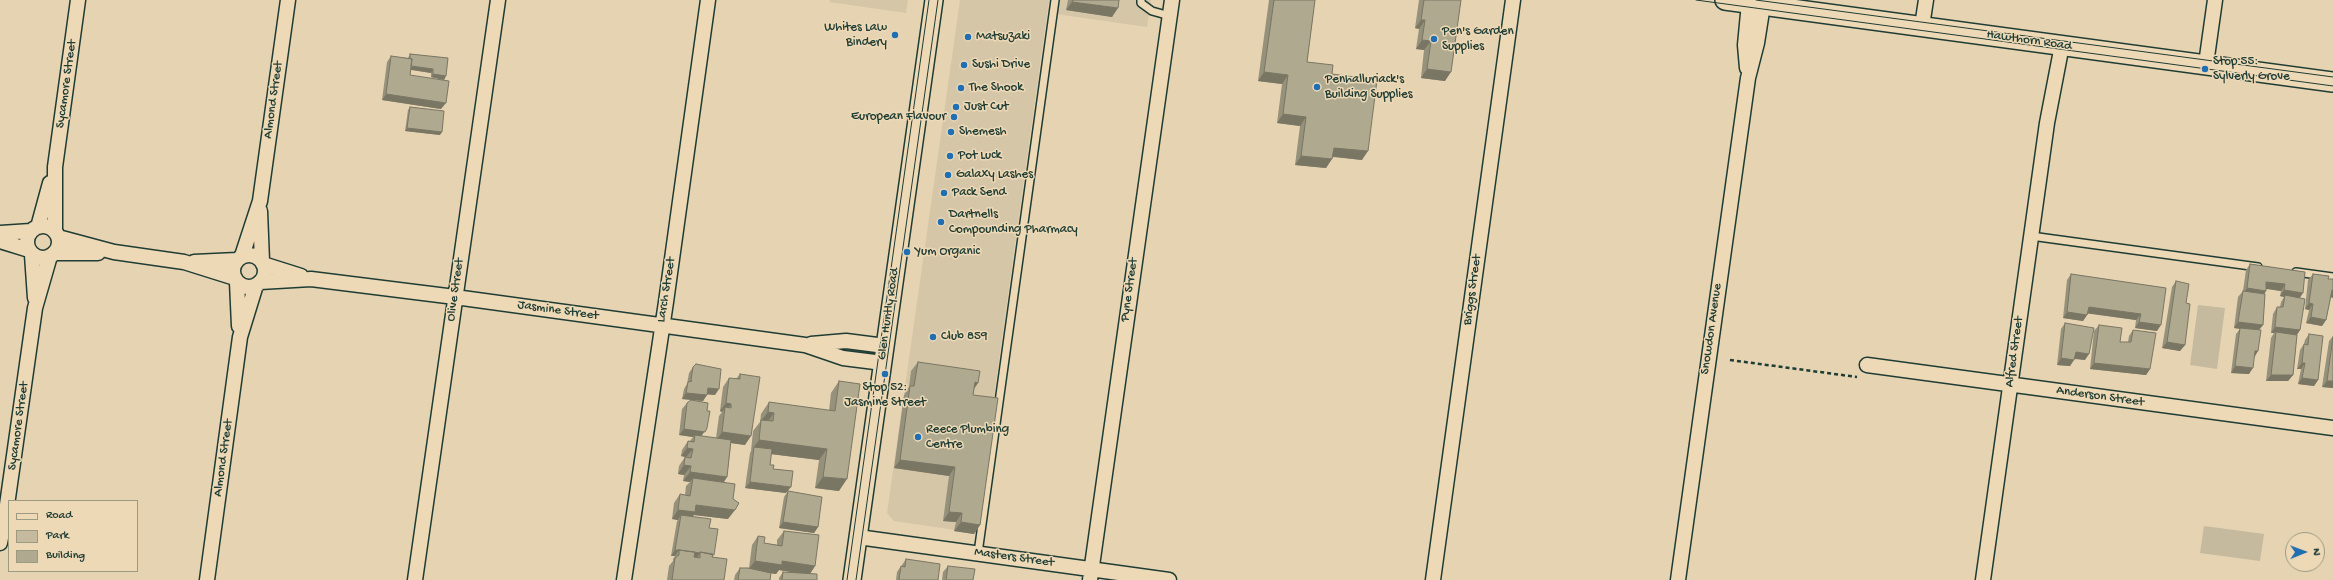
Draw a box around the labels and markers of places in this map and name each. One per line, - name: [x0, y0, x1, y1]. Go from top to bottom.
- place label: Whites Law Bindery: [824, 20, 887, 51]
- place label: Pen's Garden Supplies: [1442, 24, 1514, 55]
- place label: Matsuzaki: [976, 29, 1030, 45]
- marker: Whites Law Bindery: [890, 30, 900, 40]
- marker: Matsuzaki: [963, 32, 973, 42]
- marker: Pen's Garden Supplies: [1429, 34, 1439, 44]
- place label: Stop 55: Sylverly Grove: [2213, 54, 2290, 85]
- place label: Sushi Drive: [972, 57, 1030, 73]
- marker: Sushi Drive: [959, 60, 969, 70]
- marker: Stop 55: Sylverly Grove: [2200, 64, 2210, 74]
- place label: Penhalluriack's Building Supplies: [1325, 72, 1413, 103]
- place label: The Shook: [969, 80, 1023, 96]
- marker: Penhalluriack's Building Supplies: [1312, 82, 1322, 92]
- marker: The Shook: [956, 83, 966, 93]
- place label: Just Cut: [964, 99, 1009, 115]
- marker: Just Cut: [951, 102, 961, 112]
- place label: European Flavour: [851, 109, 946, 125]
- marker: European Flavour: [949, 112, 959, 122]
- place label: Shemesh: [959, 124, 1006, 140]
- marker: Shemesh: [946, 127, 956, 137]
- place label: Pot Luck: [958, 148, 1001, 164]
- marker: Pot Luck: [945, 151, 955, 161]
- place label: Galaxy Lashes: [956, 167, 1033, 183]
- marker: Galaxy Lashes: [943, 170, 953, 180]
- place label: Pack Send: [952, 185, 1006, 201]
- marker: Pack Send: [939, 188, 949, 198]
- place label: Dartnells Compounding Pharmacy: [949, 207, 1078, 238]
- marker: Dartnells Compounding Pharmacy: [936, 217, 946, 227]
- place label: Yum Organic: [915, 244, 980, 260]
- marker: Yum Organic: [902, 247, 912, 257]
- place label: Club 859: [941, 329, 987, 345]
- marker: Club 859: [928, 332, 938, 342]
- marker: Stop 52: Jasmine Street: [880, 369, 890, 379]
- place label: Stop 52: Jasmine Street: [844, 380, 926, 411]
- place label: Reece Plumbing Centre: [926, 422, 1009, 453]
- marker: Reece Plumbing Centre: [913, 432, 923, 442]

